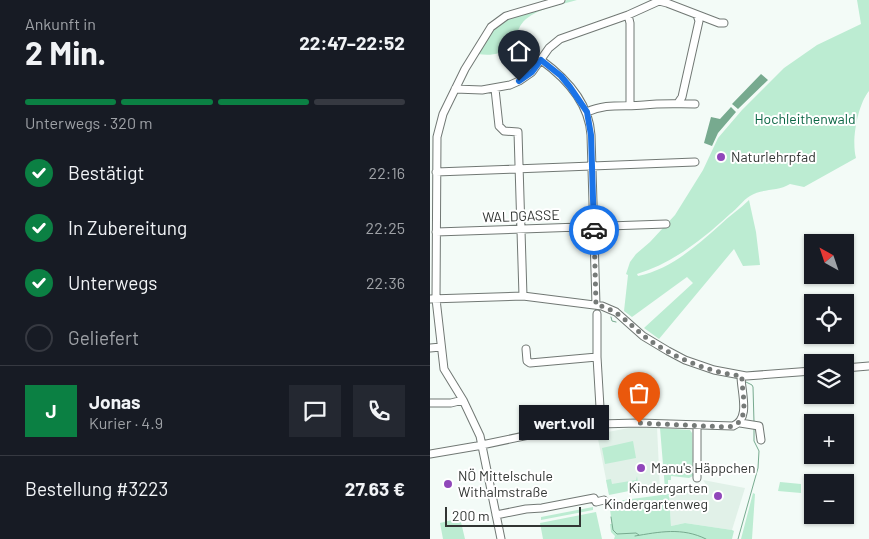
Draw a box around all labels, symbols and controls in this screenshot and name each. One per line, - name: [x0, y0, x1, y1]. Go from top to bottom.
- text: Ankunft in: [25, 14, 96, 33]
- pin: [498, 30, 540, 81]
- text: 22:47–22:52: [299, 31, 405, 54]
- text: 2 Min.: [25, 33, 106, 71]
- icon: home: [505, 37, 533, 65]
- park label: Hochleithenwald: [754, 110, 856, 127]
- text: Unterwegs · 320 m: [25, 113, 152, 132]
- place label: Naturlehrpfad: [731, 148, 816, 165]
- marker: Naturlehrpfad: [715, 151, 727, 163]
- icon: check: [25, 159, 53, 187]
- text: Bestätigt: [68, 161, 144, 184]
- text: 22:16: [369, 163, 405, 182]
- courier: [569, 205, 619, 255]
- street label: WALDGASSE: [482, 206, 560, 225]
- icon: check: [25, 214, 53, 242]
- text: In Zubereitung: [68, 216, 187, 239]
- icon: car: [580, 216, 608, 244]
- text: 22:25: [366, 218, 405, 237]
- north arrow: [804, 234, 854, 284]
- map controls: [804, 234, 854, 524]
- icon: check: [25, 269, 53, 297]
- text: Unterwegs: [68, 271, 157, 294]
- text: 22:36: [366, 273, 405, 292]
- button: locate: [804, 294, 854, 344]
- text: Geliefert: [68, 326, 139, 349]
- button: layers: [804, 354, 854, 404]
- pin: [618, 372, 660, 423]
- icon: bag: [625, 379, 653, 407]
- button: chat: [289, 385, 341, 437]
- button: phone: [353, 385, 405, 437]
- text: Jonas: [89, 390, 141, 413]
- text: J: [45, 399, 57, 422]
- callout: wert.voll: [519, 406, 609, 440]
- text: Kurier · 4.9: [89, 413, 163, 432]
- text: wert.voll: [533, 413, 595, 432]
- button: +: [804, 414, 854, 464]
- place label: Manu's Häppchen: [651, 459, 756, 476]
- marker: Manu's Häppchen: [635, 462, 647, 474]
- place label: NÖ Mittelschule Withalmstraße: [458, 467, 553, 500]
- button: −: [804, 474, 854, 524]
- text: Bestellung #3223: [25, 477, 168, 500]
- text: 27.63 €: [345, 477, 405, 500]
- marker: NÖ Mittelschule Withalmstraße: [442, 478, 454, 490]
- place label: Kindergarten Kindergartenweg: [604, 479, 708, 512]
- marker: Kindergarten Kindergartenweg: [712, 490, 724, 502]
- scale bar: [445, 504, 581, 527]
- text: 200 m: [452, 507, 490, 524]

